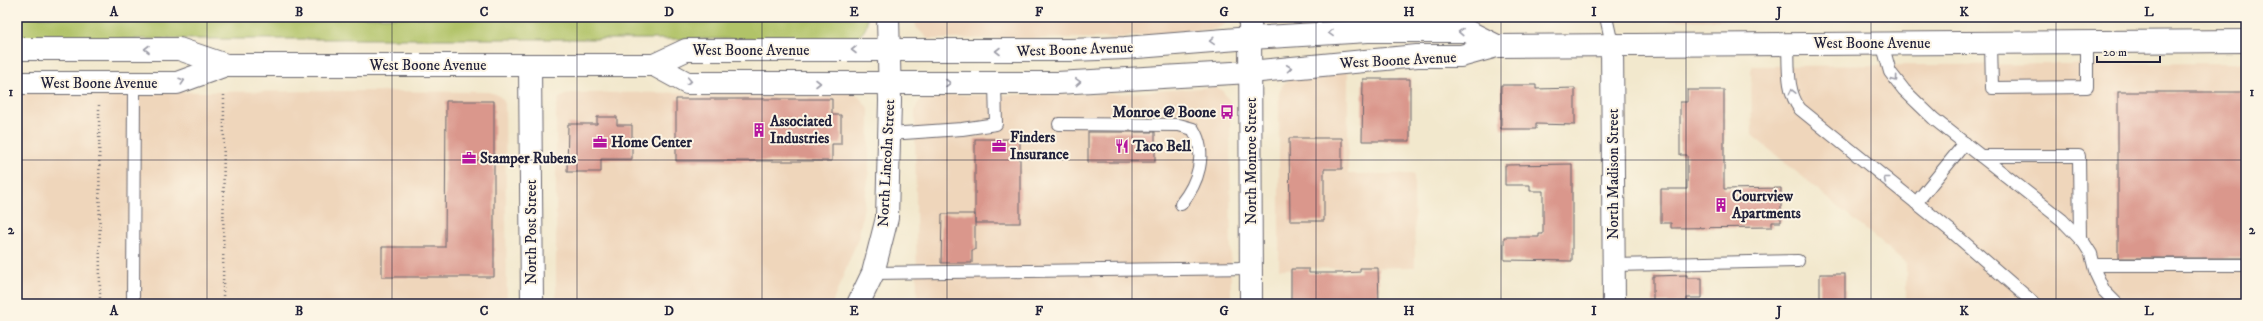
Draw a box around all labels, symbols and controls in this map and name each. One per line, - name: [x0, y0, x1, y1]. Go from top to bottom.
- text: A: [109, 4, 119, 20]
- text: B: [295, 4, 303, 20]
- text: C: [480, 4, 489, 20]
- text: D: [664, 4, 674, 20]
- text: E: [849, 4, 859, 20]
- text: F: [1035, 4, 1044, 20]
- text: G: [1219, 4, 1229, 20]
- text: H: [1404, 4, 1415, 20]
- text: I: [1591, 4, 1597, 20]
- text: J: [1774, 4, 1782, 21]
- text: K: [1959, 4, 1969, 20]
- text: L: [2144, 4, 2154, 20]
- one-way arrow: [1458, 27, 1464, 36]
- one-way arrow: [1328, 29, 1334, 37]
- street label: West Boone Avenue: [1813, 34, 1930, 53]
- one-way arrow: [1209, 36, 1215, 45]
- street label: West Boone Avenue: [1015, 38, 1134, 61]
- scale bar: [2097, 38, 2160, 64]
- street label: West Boone Avenue: [692, 41, 809, 60]
- one-way arrow: [144, 45, 150, 53]
- text: 20 m: [2103, 45, 2127, 60]
- one-way arrow: [851, 46, 857, 55]
- one-way arrow: [995, 47, 1001, 55]
- street label: West Boone Avenue: [1338, 48, 1457, 73]
- street label: West Boone Avenue: [369, 56, 486, 75]
- one-way arrow: [1286, 63, 1292, 72]
- street label: West Boone Avenue: [40, 74, 157, 93]
- one-way arrow: [1890, 75, 1897, 82]
- one-way arrow: [178, 77, 185, 86]
- one-way arrow: [685, 77, 692, 85]
- one-way arrow: [1075, 78, 1081, 86]
- one-way arrow: [815, 79, 821, 87]
- one-way arrow: [945, 79, 951, 87]
- text: 1: [9, 84, 14, 100]
- text: 1: [2250, 84, 2255, 100]
- one-way arrow: [1788, 89, 1796, 95]
- street label: North Monroe Street: [1242, 97, 1261, 225]
- street label: North Lincoln Street: [874, 98, 899, 227]
- place label: Monroe @ Boone: [1112, 103, 1217, 122]
- bus stop icon: Monroe @ Boone: [1219, 104, 1235, 120]
- street label: North Madison Street: [1604, 108, 1623, 240]
- place label: Associated Industries: [769, 112, 833, 148]
- building icon: Associated Industries: [751, 122, 767, 138]
- place label: Finders Insurance: [1010, 128, 1069, 164]
- place label: Home Center: [611, 133, 692, 152]
- office icon: Home Center: [592, 134, 608, 150]
- place label: Taco Bell: [1132, 137, 1192, 156]
- office icon: Finders Insurance: [991, 138, 1007, 154]
- restaurant icon: Taco Bell: [1114, 138, 1130, 154]
- place label: Stamper Rubens: [480, 149, 576, 168]
- office icon: Stamper Rubens: [461, 150, 477, 166]
- one-way arrow: [1883, 176, 1890, 183]
- street label: North Post Street: [522, 179, 541, 284]
- place label: Courtview Apartments: [1731, 187, 1801, 223]
- building icon: Courtview Apartments: [1713, 197, 1729, 213]
- text: 2: [8, 222, 15, 238]
- text: 2: [2249, 222, 2256, 238]
- text: A: [109, 303, 119, 319]
- text: B: [295, 303, 303, 319]
- text: C: [480, 303, 489, 319]
- text: D: [664, 303, 674, 319]
- text: E: [849, 303, 859, 319]
- text: F: [1035, 303, 1044, 319]
- text: G: [1219, 303, 1229, 319]
- text: H: [1404, 303, 1415, 319]
- text: I: [1591, 303, 1597, 319]
- text: J: [1774, 303, 1782, 320]
- text: K: [1959, 303, 1969, 319]
- text: L: [2144, 303, 2154, 319]

